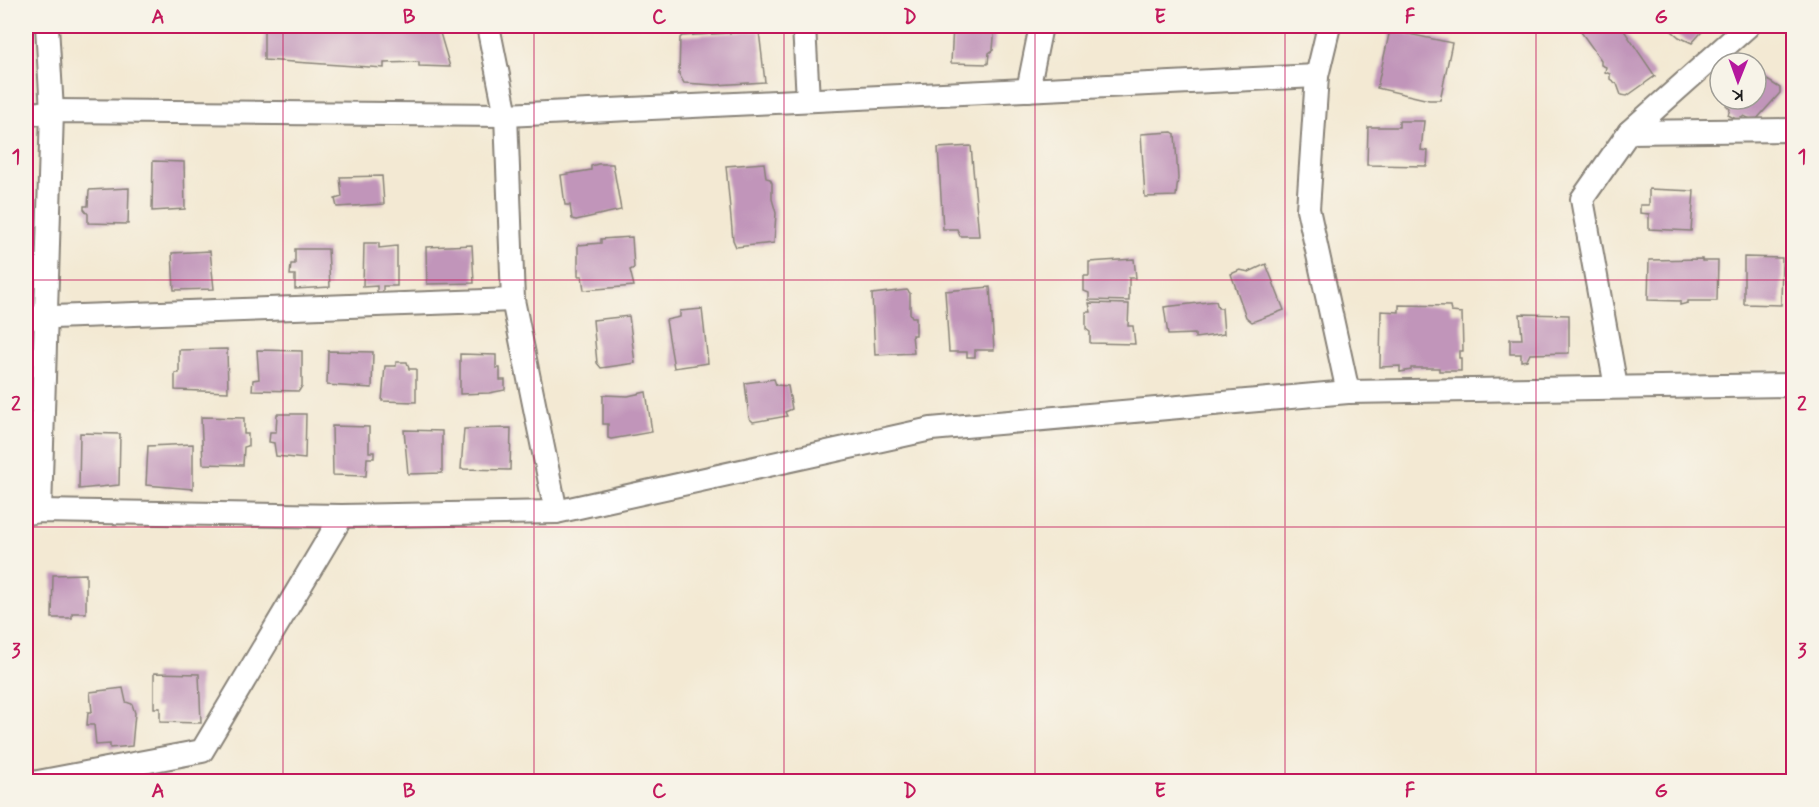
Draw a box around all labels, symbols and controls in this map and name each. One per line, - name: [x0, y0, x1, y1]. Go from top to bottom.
- text: A: [151, 4, 165, 31]
- text: B: [403, 4, 416, 31]
- text: C: [652, 4, 667, 31]
- text: D: [903, 4, 917, 31]
- text: E: [1154, 4, 1166, 31]
- text: F: [1405, 4, 1416, 31]
- text: G: [1654, 4, 1668, 31]
- north arrow: [1708, 51, 1768, 111]
- text: K: [1731, 84, 1744, 105]
- text: 1: [12, 144, 20, 171]
- text: 1: [1798, 144, 1806, 171]
- text: 2: [11, 391, 21, 418]
- text: 2: [1797, 391, 1807, 418]
- text: 3: [11, 638, 21, 665]
- text: 3: [1797, 638, 1807, 665]
- text: A: [151, 778, 165, 805]
- text: B: [403, 778, 416, 805]
- text: C: [652, 778, 667, 805]
- text: D: [903, 778, 917, 805]
- text: E: [1154, 778, 1166, 805]
- text: F: [1405, 778, 1416, 805]
- text: G: [1654, 778, 1668, 805]

